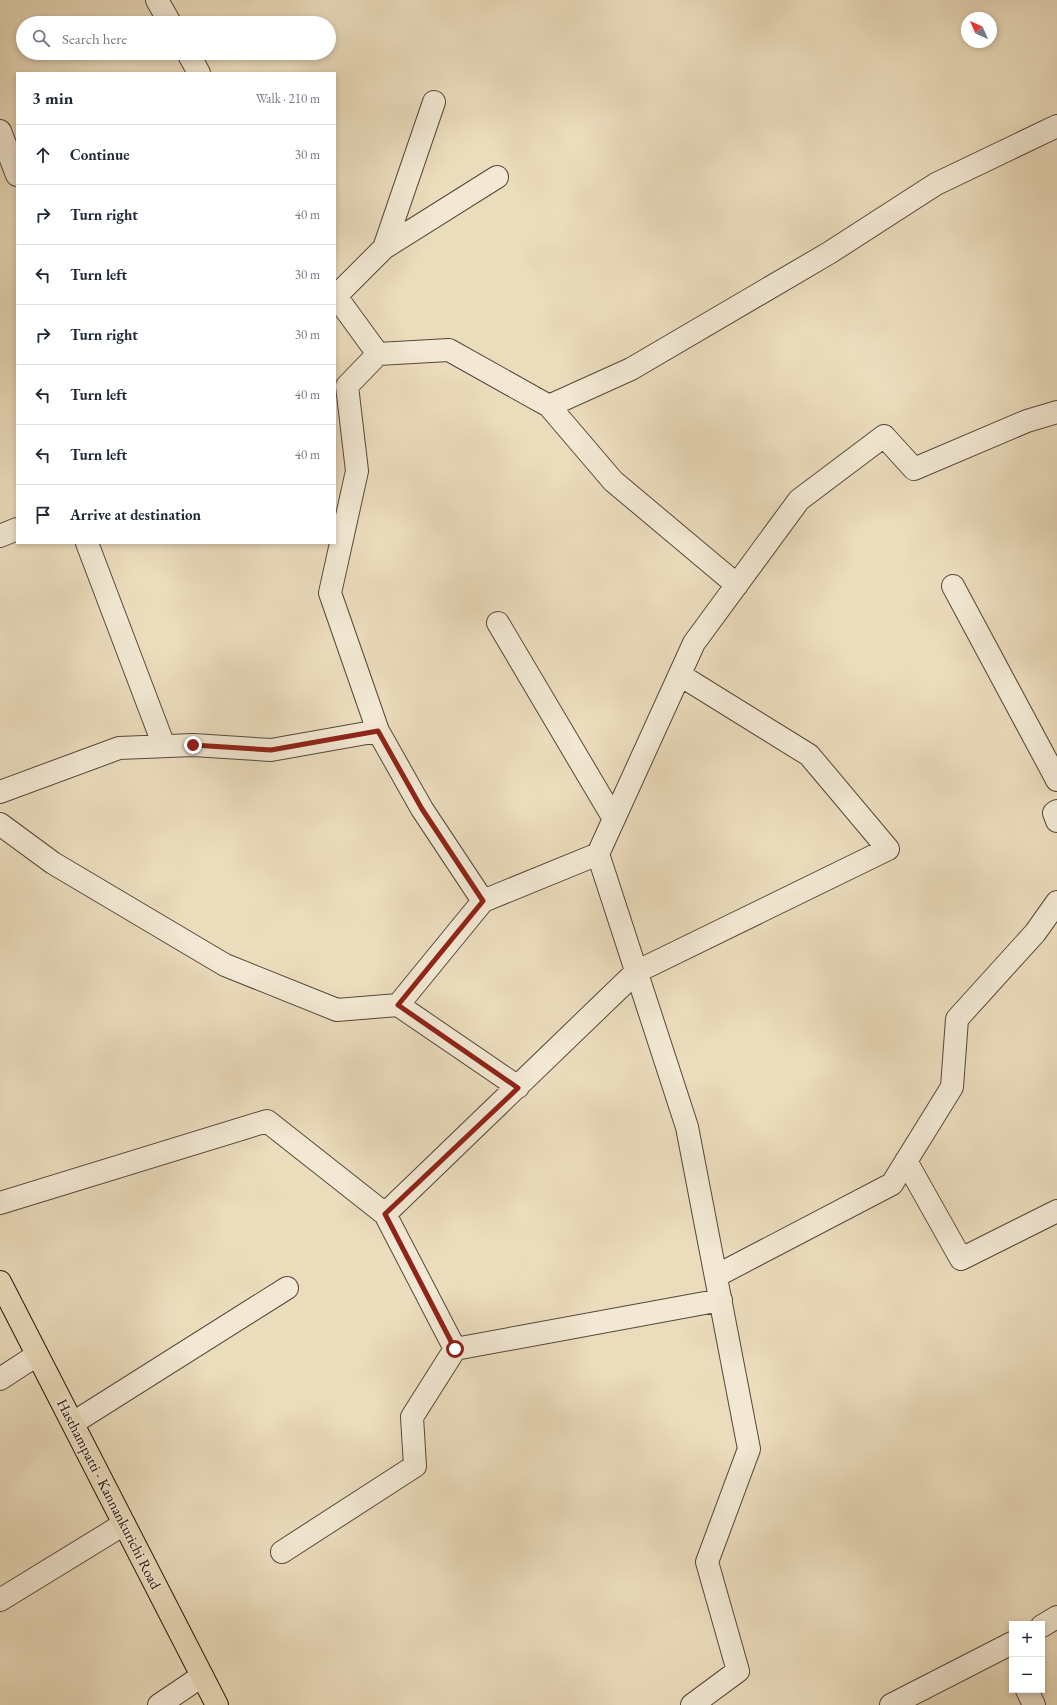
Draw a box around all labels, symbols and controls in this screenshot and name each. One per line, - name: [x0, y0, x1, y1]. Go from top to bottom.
- north arrow: [961, 12, 997, 48]
- search box: [16, 16, 336, 60]
- icon: search: [30, 27, 52, 49]
- text: Search here: [62, 29, 127, 48]
- text: 3 min: [32, 87, 73, 109]
- text: Walk · 210 m: [256, 90, 320, 107]
- icon: ahead: [32, 144, 54, 166]
- text: Continue: [70, 145, 130, 164]
- text: 30 m: [295, 146, 320, 163]
- icon: right: [32, 204, 54, 226]
- text: Turn right: [70, 205, 138, 224]
- text: 40 m: [295, 206, 320, 223]
- icon: left: [32, 264, 54, 286]
- text: Turn left: [70, 265, 127, 284]
- text: 30 m: [295, 266, 320, 283]
- icon: right: [32, 324, 54, 346]
- text: Turn right: [70, 325, 138, 344]
- text: 30 m: [295, 326, 320, 343]
- icon: left: [32, 384, 54, 406]
- text: Turn left: [70, 385, 127, 404]
- text: 40 m: [295, 386, 320, 403]
- icon: left: [32, 444, 54, 466]
- text: Turn left: [70, 445, 127, 464]
- text: 40 m: [295, 446, 320, 463]
- icon: arrive: [32, 504, 54, 526]
- text: Arrive at destination: [70, 505, 201, 524]
- route end: [184, 736, 202, 754]
- route start: [446, 1340, 464, 1358]
- street label: Hasthampatti - Kannankurichi Road: [53, 1395, 166, 1593]
- map controls: [1009, 1621, 1045, 1693]
- button: +: [1009, 1621, 1045, 1657]
- button: −: [1009, 1657, 1045, 1693]

